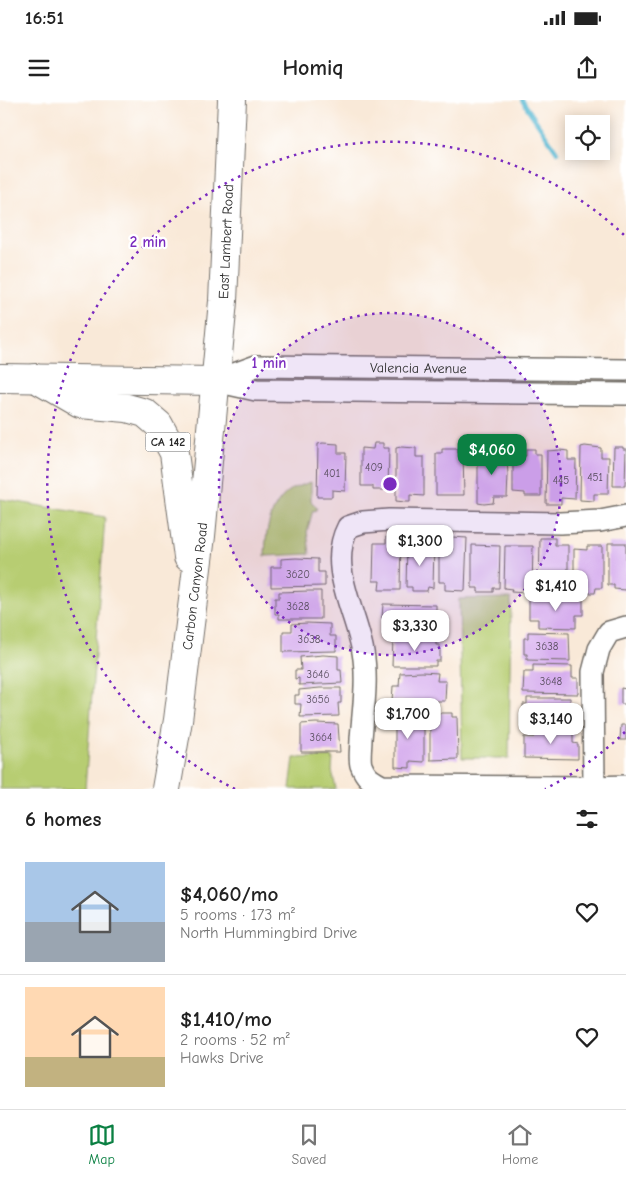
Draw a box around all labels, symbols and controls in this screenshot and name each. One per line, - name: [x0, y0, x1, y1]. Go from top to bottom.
- text: 16:51: [25, 7, 64, 29]
- icon: menu: [25, 54, 53, 82]
- icon: share: [573, 54, 601, 82]
- text: Homiq: [282, 55, 344, 81]
- map controls: [565, 115, 610, 160]
- button: locate: [565, 115, 610, 160]
- street label: East Lambert Road: [215, 184, 237, 299]
- text: 2 min: [130, 233, 166, 251]
- text: 1 min: [252, 354, 286, 372]
- street label: Valencia Avenue: [370, 359, 467, 377]
- road number: CA 142: [146, 432, 190, 452]
- pin: $4,060: [451, 434, 533, 476]
- text: $4,060: [469, 441, 515, 459]
- house number: 409: [365, 461, 383, 474]
- house number: 401: [324, 467, 340, 480]
- house number: 451: [587, 471, 603, 484]
- house number: 445: [553, 474, 569, 487]
- centre of rings: [381, 475, 399, 493]
- street label: Carbon Canyon Road: [179, 522, 211, 651]
- pin: $1,300: [379, 524, 461, 567]
- text: $1,300: [397, 532, 443, 550]
- house number: 3620: [286, 568, 310, 581]
- pin: $1,410: [515, 570, 597, 612]
- text: $1,410: [535, 577, 577, 595]
- house number: 3628: [287, 600, 310, 613]
- pin: $3,330: [374, 610, 456, 652]
- text: $3,330: [392, 617, 438, 635]
- house number: 3638: [298, 633, 321, 646]
- house number: 3638: [536, 640, 559, 653]
- house number: 3646: [307, 668, 329, 681]
- house number: 3648: [540, 675, 563, 688]
- house number: 3656: [306, 693, 330, 706]
- pin: $1,700: [367, 698, 449, 740]
- pin: $3,140: [510, 702, 592, 745]
- text: $1,700: [386, 705, 430, 723]
- text: $3,140: [529, 710, 573, 728]
- house number: 3664: [310, 731, 332, 744]
- icon: filters: [573, 805, 601, 833]
- text: 6 homes: [25, 807, 101, 831]
- icon: home: [65, 882, 125, 942]
- text: $4,060/mo: [180, 882, 278, 906]
- icon: heart: [573, 898, 601, 926]
- text: 5 rooms · 173 m²: [180, 906, 295, 924]
- text: North Hummingbird Drive: [180, 924, 357, 942]
- icon: home: [65, 1007, 125, 1067]
- text: $1,410/mo: [180, 1007, 272, 1031]
- icon: heart: [573, 1023, 601, 1051]
- text: 2 rooms · 52 m²: [180, 1031, 290, 1049]
- text: Hawks Drive: [180, 1049, 264, 1067]
- tab: Map: [88, 1121, 116, 1168]
- tab: Saved: [291, 1121, 326, 1168]
- tab: Home: [502, 1121, 538, 1168]

